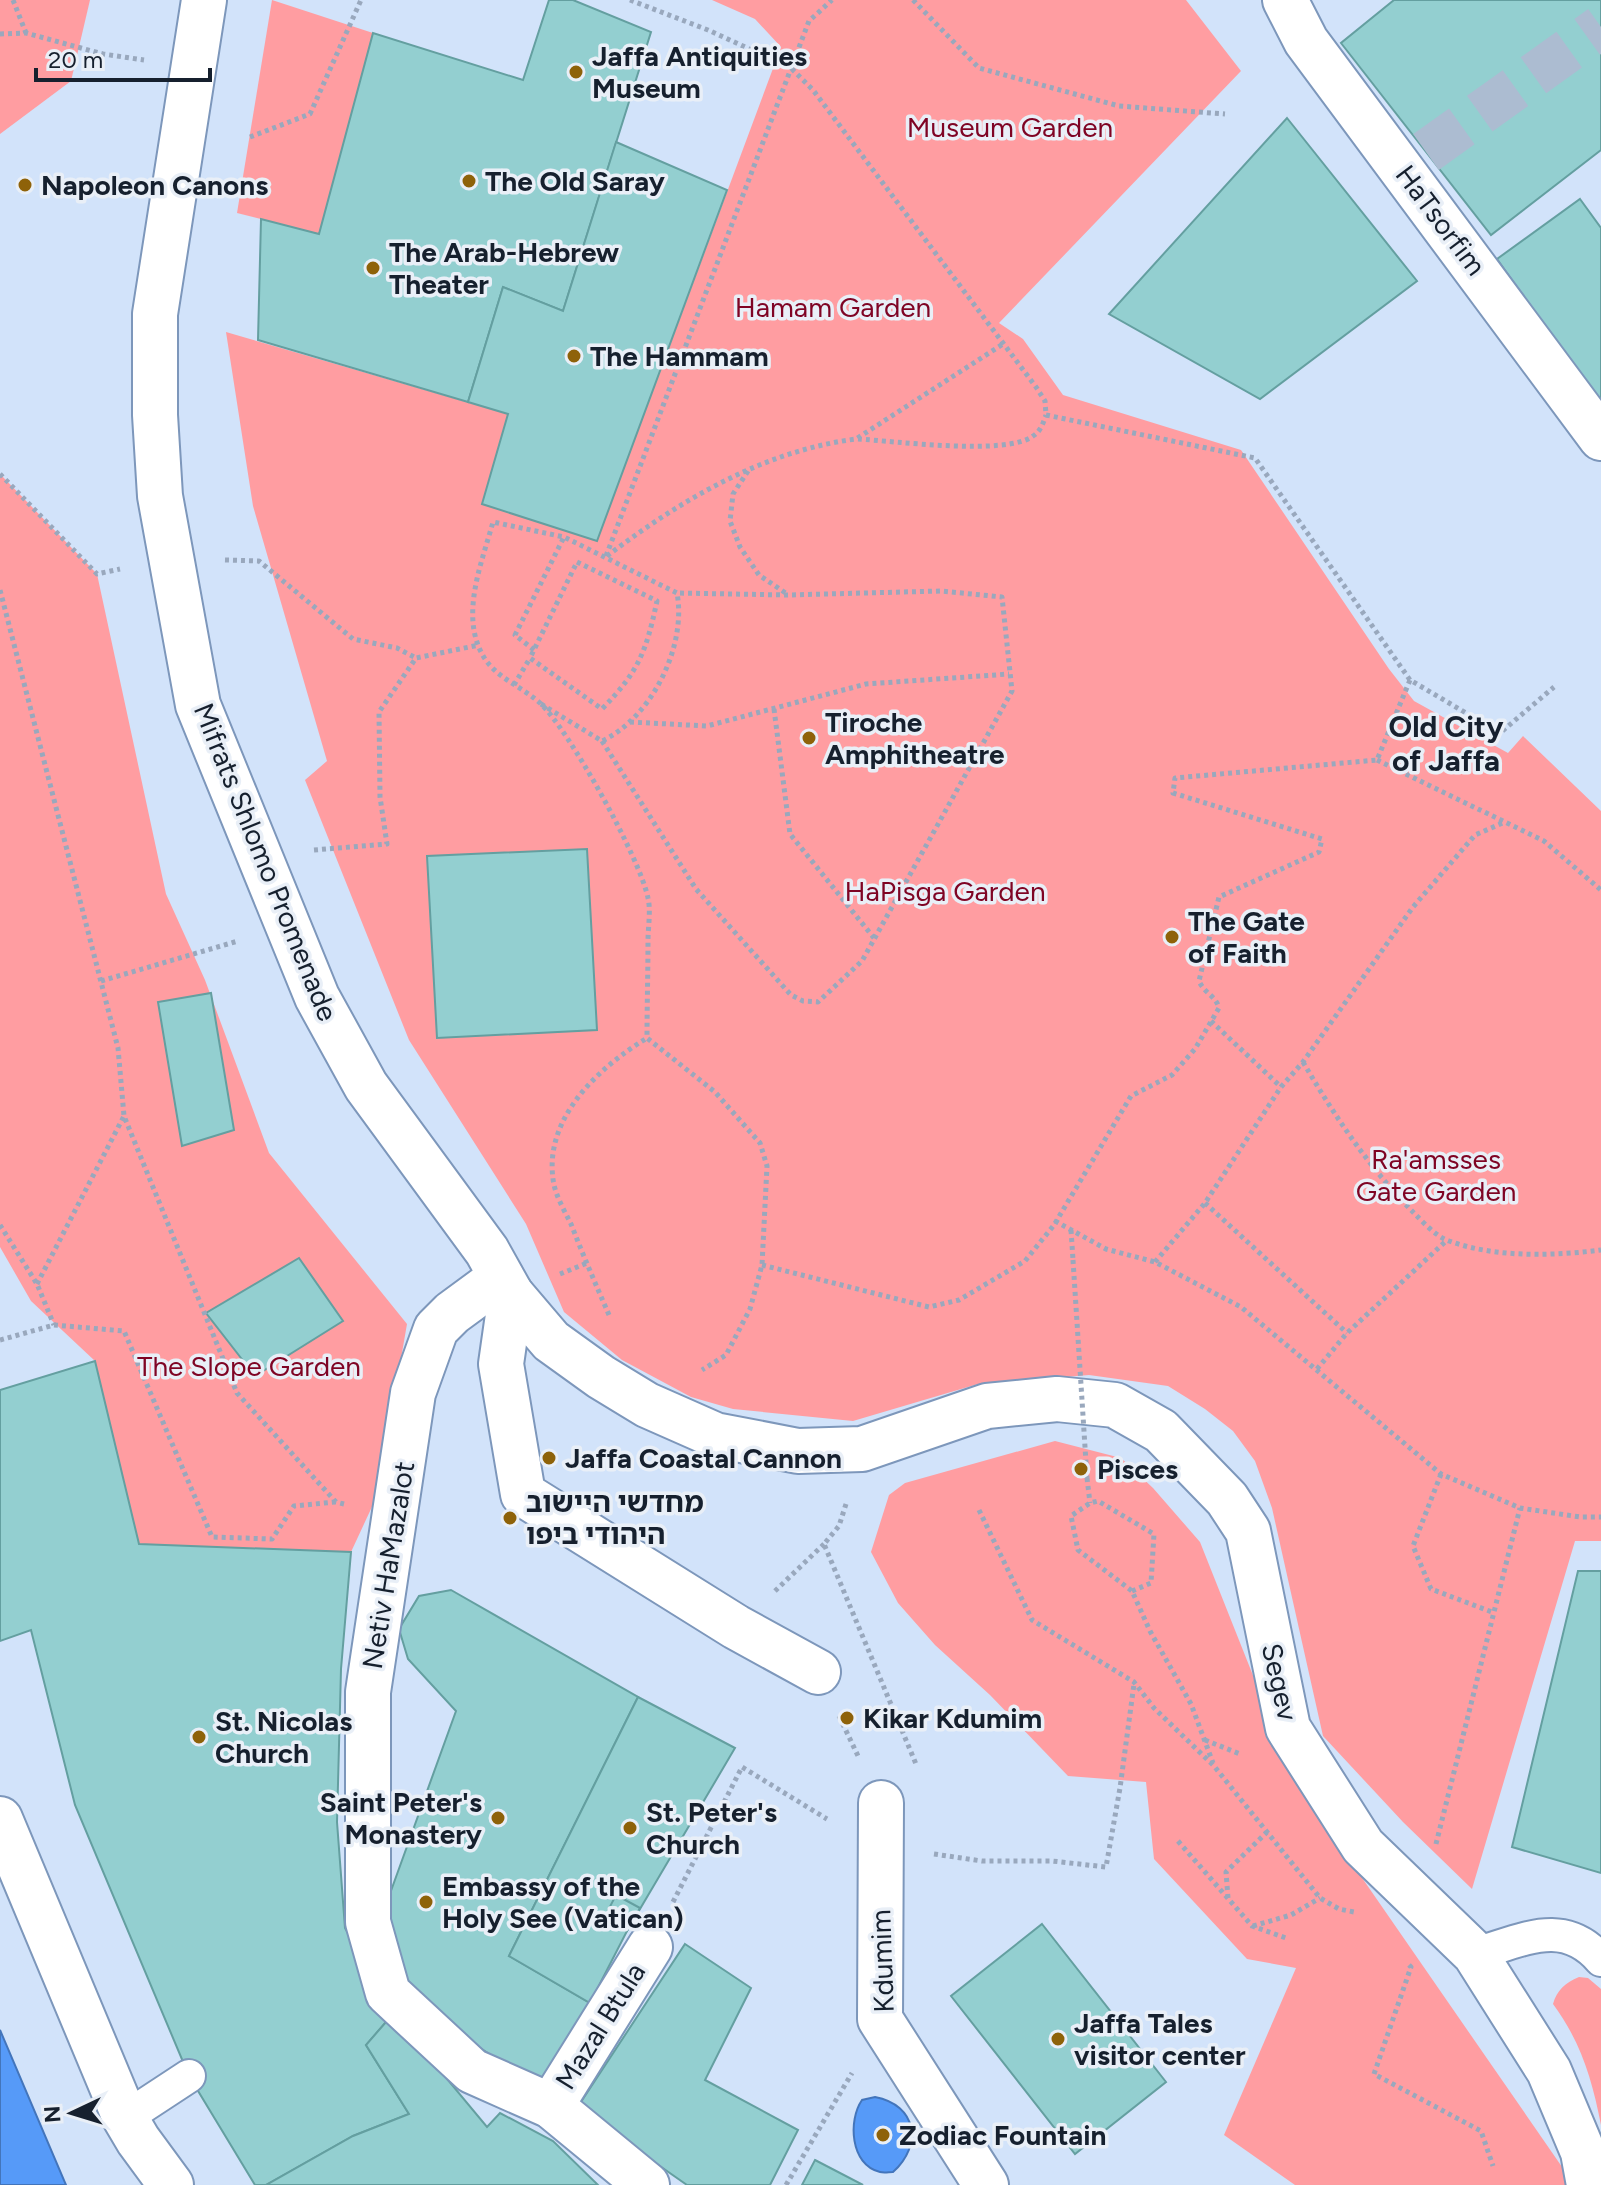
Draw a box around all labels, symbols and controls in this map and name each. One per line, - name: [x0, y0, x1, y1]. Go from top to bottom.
- scale bar: [36, 32, 210, 82]
- place label: Jaffa Antiquities Museum: [592, 39, 807, 105]
- text: 20 m: [48, 45, 103, 74]
- marker: Jaffa Antiquities Museum: [567, 63, 585, 81]
- park label: Museum Garden: [907, 110, 1113, 144]
- street label: HaTsorfim: [1389, 158, 1493, 282]
- place label: The Old Saray: [485, 164, 666, 198]
- place label: Napoleon Canons: [41, 168, 268, 202]
- marker: The Old Saray: [460, 172, 478, 190]
- marker: Napoleon Canons: [16, 176, 34, 194]
- place label: The Arab-Hebrew Theater: [389, 235, 620, 301]
- marker: The Arab-Hebrew Theater: [364, 259, 382, 277]
- park label: Hamam Garden: [735, 290, 931, 324]
- place label: The Hammam: [590, 339, 769, 373]
- marker: The Hammam: [565, 347, 583, 365]
- street label: Mifrats Shlomo Promenade: [187, 698, 345, 1026]
- place label: Tiroche Amphitheatre: [825, 705, 1005, 771]
- district label: Old City of Jaffa: [1389, 708, 1504, 779]
- marker: Tiroche Amphitheatre: [800, 729, 818, 747]
- park label: HaPisga Garden: [844, 874, 1046, 908]
- place label: The Gate of Faith: [1188, 904, 1305, 970]
- marker: The Gate of Faith: [1163, 928, 1181, 946]
- park label: Ra'amsses Gate Garden: [1356, 1142, 1516, 1208]
- park label: The Slope Garden: [137, 1349, 361, 1383]
- place label: Jaffa Coastal Cannon: [565, 1441, 842, 1475]
- marker: Jaffa Coastal Cannon: [540, 1449, 558, 1467]
- place label: Pisces: [1097, 1452, 1178, 1486]
- street label: Netiv HaMazalot: [355, 1459, 421, 1671]
- marker: Pisces: [1072, 1460, 1090, 1478]
- place label: מחדשי היישוב היהודי ביפו: [526, 1485, 704, 1551]
- marker: מחדשי היישוב היהודי ביפו: [501, 1509, 519, 1527]
- street label: Segev: [1255, 1640, 1305, 1724]
- place label: Kikar Kdumim: [863, 1701, 1042, 1735]
- place label: St. Nicolas Church: [215, 1704, 352, 1770]
- marker: Kikar Kdumim: [838, 1709, 856, 1727]
- marker: St. Nicolas Church: [190, 1728, 208, 1746]
- place label: Saint Peter's Monastery: [320, 1785, 483, 1851]
- place label: St. Peter's Church: [646, 1795, 777, 1861]
- marker: Saint Peter's Monastery: [489, 1809, 507, 1827]
- marker: St. Peter's Church: [621, 1819, 639, 1837]
- place label: Embassy of the Holy See (Vatican): [442, 1869, 684, 1935]
- marker: Embassy of the Holy See (Vatican): [417, 1893, 435, 1911]
- street label: Kdumim: [863, 1909, 901, 2013]
- street label: Mazal Btula: [548, 1956, 652, 2096]
- place label: Jaffa Tales visitor center: [1074, 2006, 1246, 2072]
- marker: Jaffa Tales visitor center: [1049, 2030, 1067, 2048]
- north arrow: [32, 2073, 112, 2153]
- text: N: [38, 2105, 67, 2124]
- place label: Zodiac Fountain: [899, 2118, 1106, 2152]
- marker: Zodiac Fountain: [874, 2126, 892, 2144]

